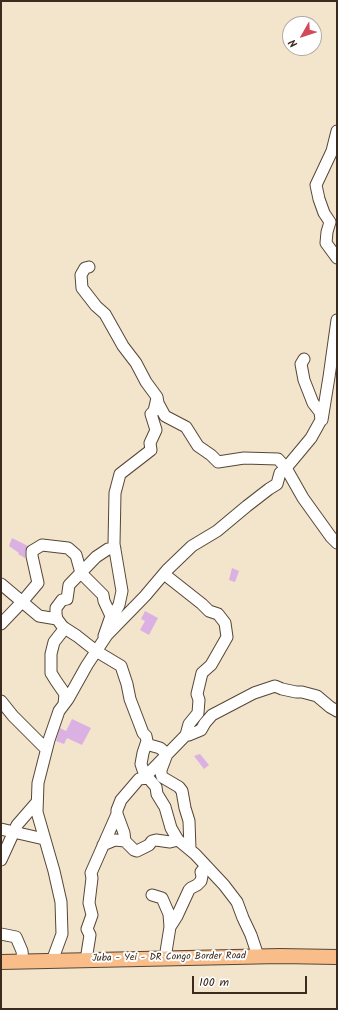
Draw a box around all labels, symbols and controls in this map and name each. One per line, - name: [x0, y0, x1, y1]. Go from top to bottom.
- north arrow: [282, 16, 322, 56]
- text: N: [284, 35, 303, 51]
- street label: Juba - Yei - DR Congo Border Road: [92, 951, 246, 965]
- scale bar: [194, 968, 309, 994]
- text: 100 m: [199, 973, 229, 992]

